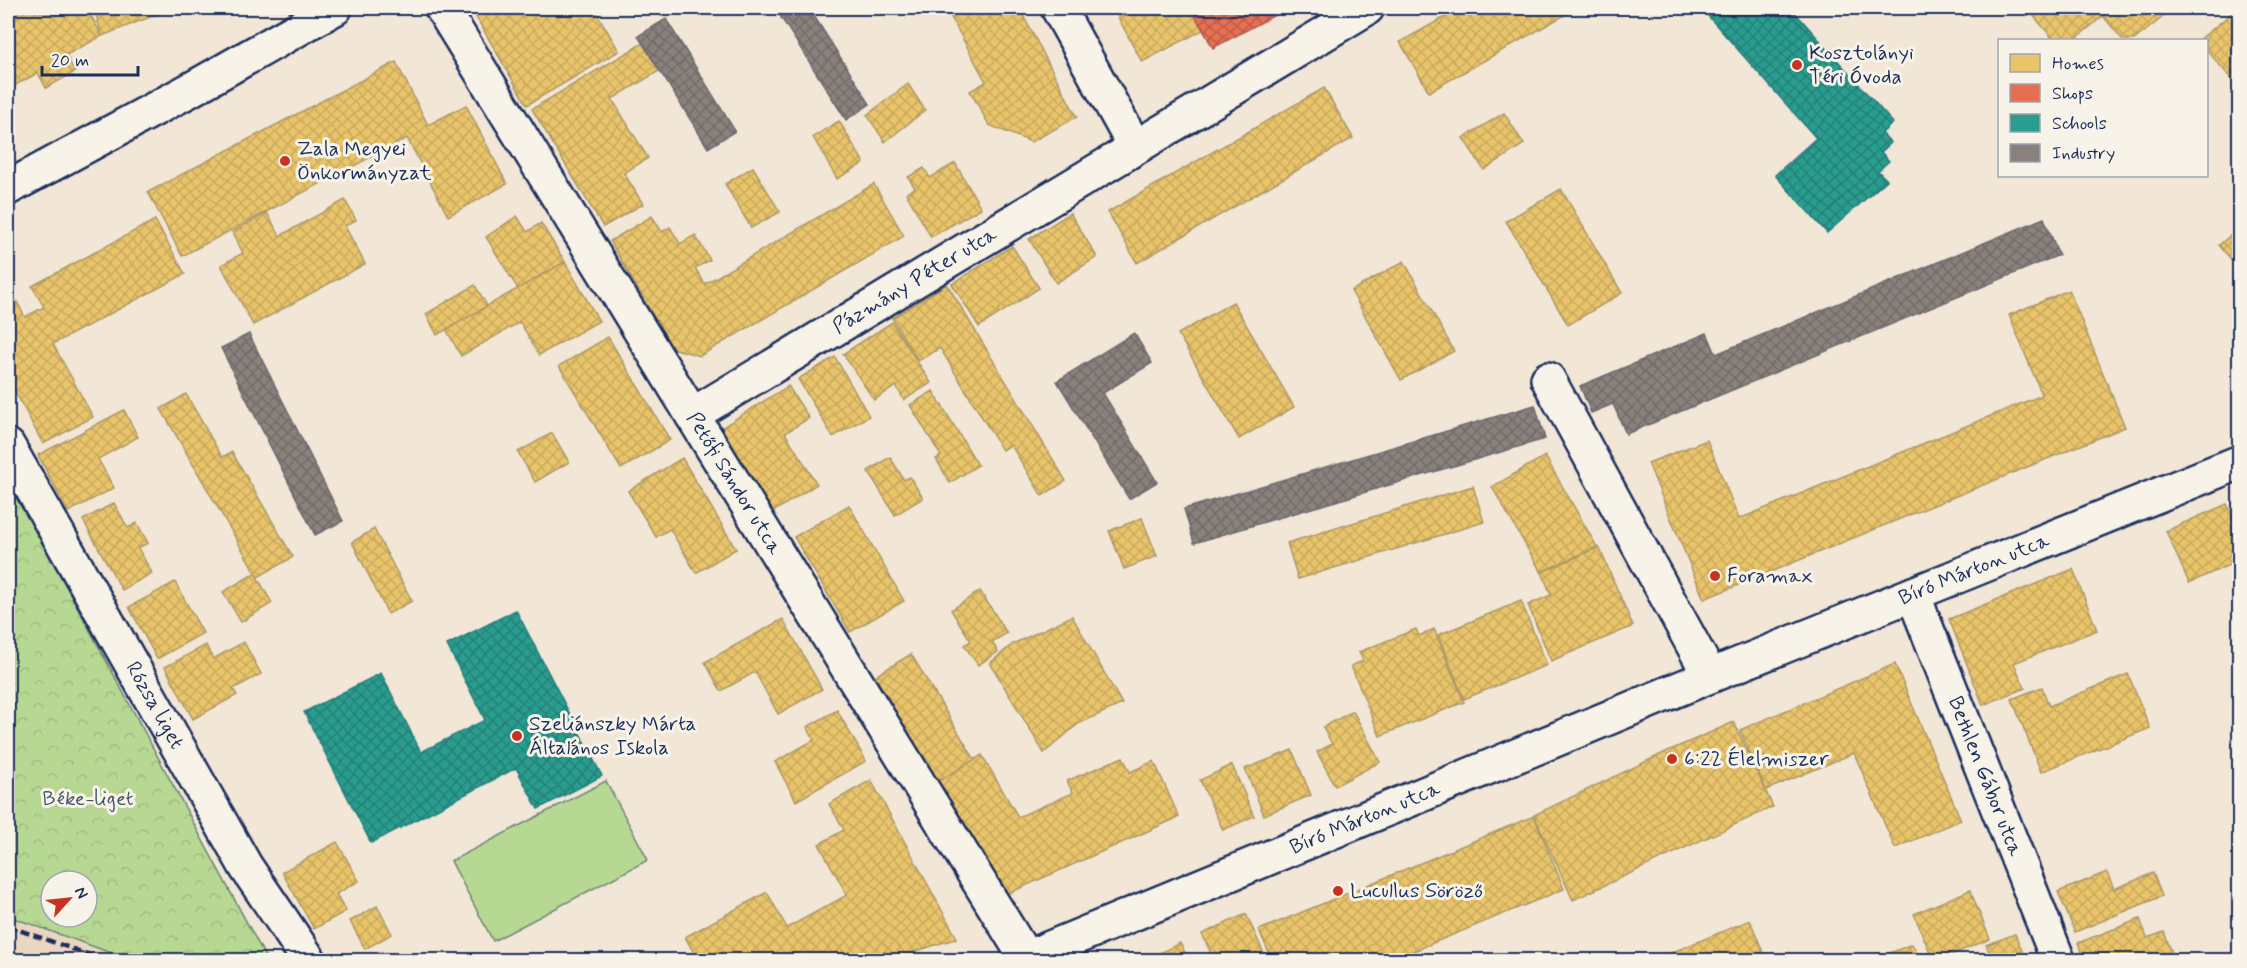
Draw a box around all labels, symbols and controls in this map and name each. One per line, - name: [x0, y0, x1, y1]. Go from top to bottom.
- scale bar: [42, 39, 138, 77]
- place label: Kosztolányi Téri Óvoda: [1809, 39, 1914, 91]
- legend: [1998, 39, 2208, 177]
- text: 20 m: [51, 49, 89, 73]
- text: Homes: [2052, 52, 2104, 76]
- marker: Kosztolányi Téri Óvoda: [1790, 58, 1804, 72]
- text: Shops: [2052, 82, 2093, 106]
- text: Schools: [2052, 112, 2107, 136]
- place label: Zala Megyei Önkormányzat: [297, 135, 432, 187]
- text: Industry: [2052, 142, 2115, 166]
- marker: Zala Megyei Önkormányzat: [278, 154, 292, 168]
- street label: Pázmány Péter utca: [827, 220, 1002, 341]
- street label: Petőfi Sándor utca: [680, 407, 789, 560]
- street label: Bíró Márton utca: [1895, 526, 2054, 612]
- place label: Foramax: [1727, 562, 1813, 590]
- marker: Foramax: [1708, 569, 1722, 583]
- street label: Rózsa liget: [119, 656, 191, 754]
- street label: Bethlen Gábor utca: [1941, 692, 2030, 861]
- place label: Szeliánszky Márta Általános Iskola: [529, 710, 696, 762]
- marker: Szeliánszky Márta Általános Iskola: [510, 729, 524, 743]
- place label: 6:22 Élelmiszer: [1684, 745, 1829, 773]
- marker: 6:22 Élelmiszer: [1665, 752, 1679, 766]
- street label: Bíró Márton utca: [1286, 775, 1445, 862]
- park label: Béke-liget: [42, 785, 134, 813]
- north arrow: [39, 869, 99, 929]
- place label: Lucullus Söröző: [1350, 877, 1483, 905]
- text: N: [69, 883, 93, 902]
- marker: Lucullus Söröző: [1331, 884, 1345, 898]

